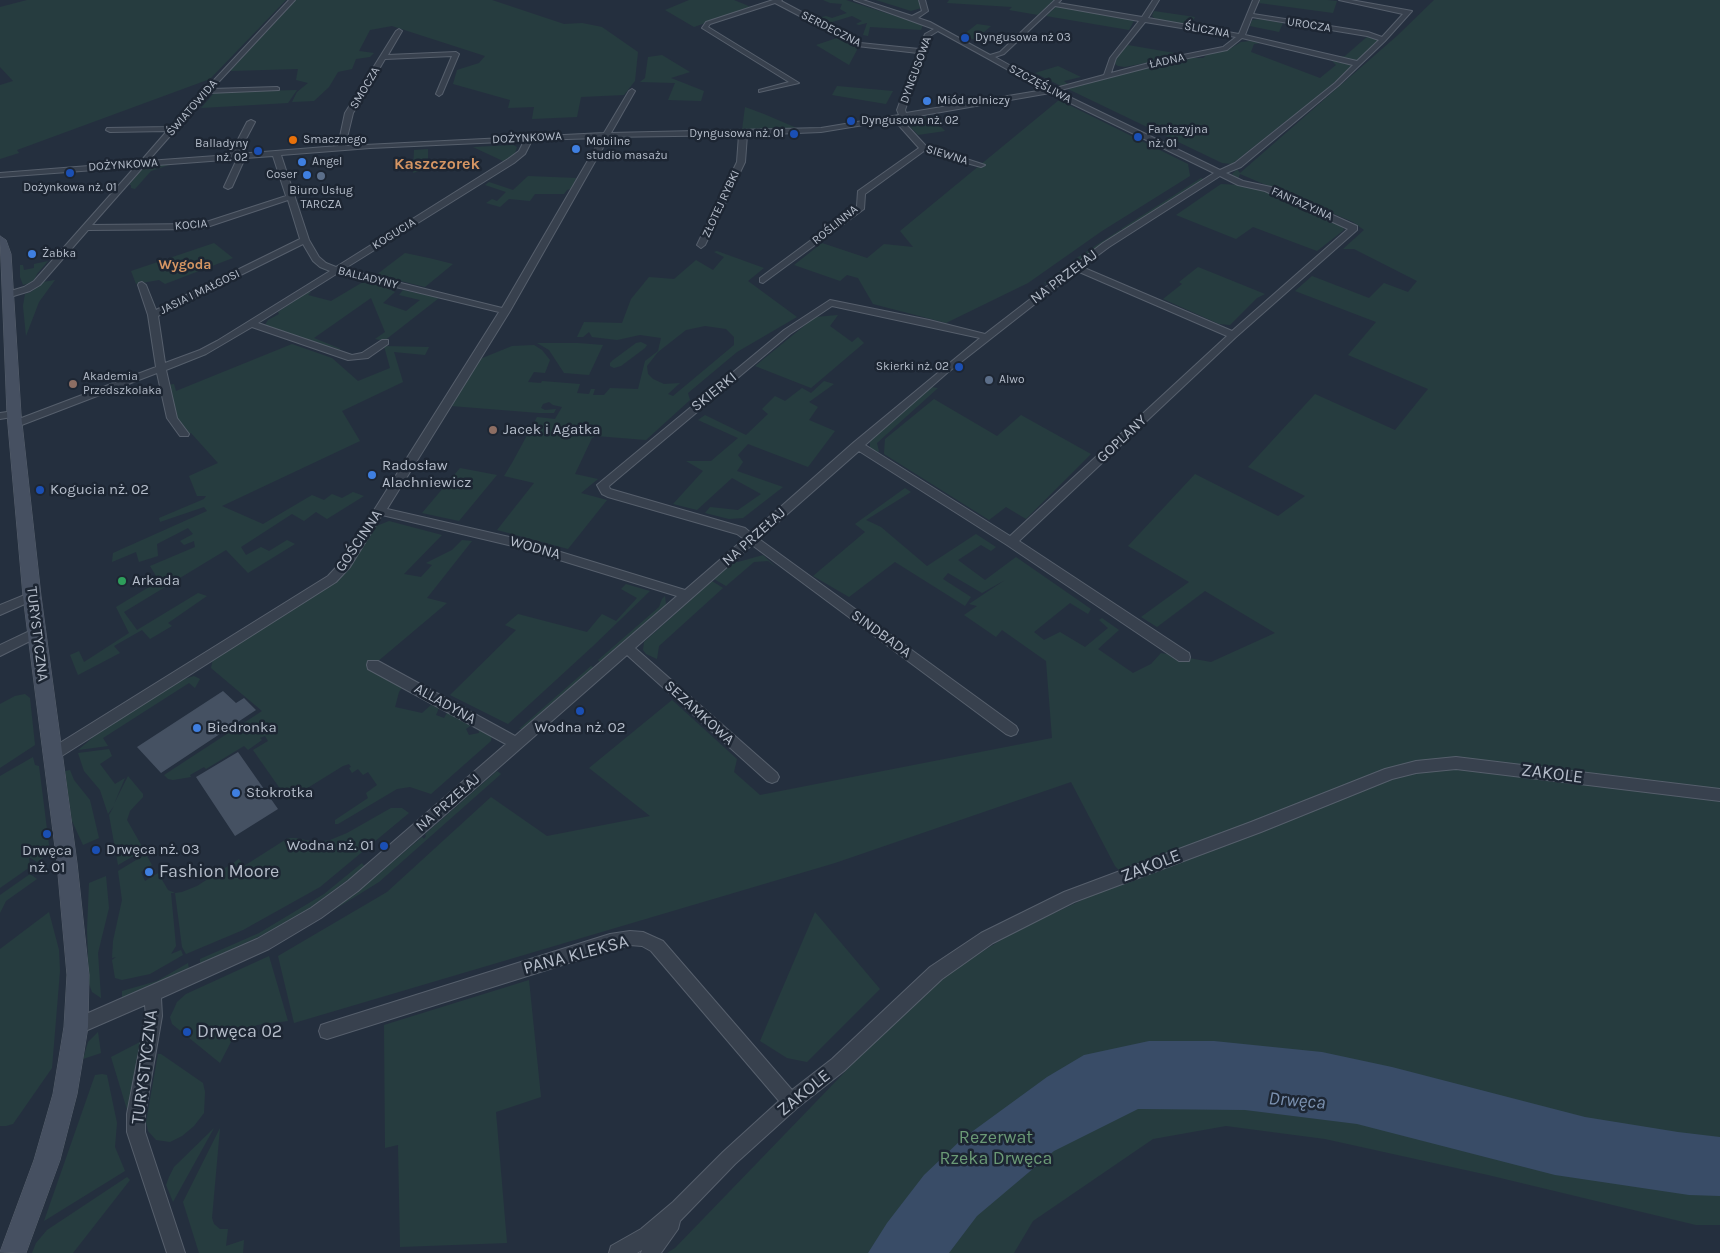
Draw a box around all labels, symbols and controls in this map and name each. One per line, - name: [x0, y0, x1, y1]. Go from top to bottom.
- street label: SERDECZNA: [799, 8, 863, 50]
- street label: UROCZA: [1286, 14, 1332, 36]
- street label: ŚLICZNA: [1183, 19, 1231, 41]
- place label: Dyngusowa nż 03: [975, 31, 1071, 45]
- marker: Dyngusowa nż 03: [959, 32, 971, 44]
- street label: DYNGUSOWA: [897, 35, 935, 105]
- street label: ŁADNA: [1148, 50, 1186, 72]
- street label: SZCZĘŚLIWA: [1006, 61, 1074, 107]
- street label: SMOCZA: [347, 64, 383, 112]
- street label: ŚWIATOWIDA: [163, 77, 221, 139]
- place label: Miód rolniczy: [937, 94, 1010, 108]
- marker: Miód rolniczy: [921, 95, 933, 107]
- place label: Dyngusowa nż. 02: [861, 114, 959, 128]
- marker: Dyngusowa nż. 02: [845, 115, 857, 127]
- place label: Fantazyjna nż. 01: [1148, 123, 1208, 151]
- place label: Dyngusowa nż. 01: [689, 127, 784, 141]
- marker: Dyngusowa nż. 01: [788, 128, 800, 140]
- street label: DOŻYNKOWA: [492, 129, 562, 147]
- marker: Fantazyjna nż. 01: [1132, 131, 1144, 143]
- place label: Smacznego: [303, 133, 367, 147]
- marker: Smacznego: [287, 134, 299, 146]
- place label: Mobilne studio masażu: [586, 135, 668, 163]
- place label: Balladyny nż. 02: [195, 137, 248, 165]
- street label: SIEWNA: [924, 142, 970, 168]
- marker: Mobilne studio masażu: [570, 143, 582, 155]
- marker: Balladyny nż. 02: [252, 145, 264, 157]
- district label: Kaszczorek: [394, 154, 480, 174]
- street label: DOŻYNKOWA: [88, 155, 158, 175]
- place label: Angel: [312, 155, 342, 169]
- marker: Angel: [296, 156, 308, 168]
- marker: Dożynkowa nż. 01: [64, 167, 76, 179]
- place label: Coser: [266, 168, 297, 182]
- street label: ZŁOTEJ RYBKI: [699, 168, 743, 240]
- marker: Coser: [301, 169, 313, 181]
- marker: Biuro Usług TARCZA: [315, 170, 327, 182]
- place label: Dożynkowa nż. 01: [23, 181, 117, 195]
- place label: Biuro Usług TARCZA: [289, 184, 353, 212]
- street label: FANTAZYJNA: [1269, 184, 1335, 224]
- street label: ROŚLINNA: [809, 202, 861, 248]
- street label: KOGUCIA: [370, 215, 418, 253]
- street label: KOCIA: [174, 216, 208, 234]
- street label: NA PRZEŁAJ: [1027, 246, 1101, 308]
- place label: Żabka: [42, 247, 76, 261]
- marker: Żabka: [26, 248, 38, 260]
- district label: Wygoda: [158, 257, 212, 273]
- street label: BALLADYNY: [336, 264, 400, 292]
- street label: JASIA I MAŁGOSI: [158, 266, 242, 318]
- place label: Skierki nż. 02: [876, 360, 949, 374]
- marker: Skierki nż. 02: [953, 361, 965, 373]
- street label: SKIERKI: [688, 368, 740, 416]
- place label: Akademia Przedszkolaka: [83, 370, 162, 398]
- place label: Alwo: [999, 373, 1025, 387]
- marker: Alwo: [983, 374, 995, 386]
- marker: Akademia Przedszkolaka: [67, 378, 79, 390]
- street label: GOPLANY: [1093, 411, 1151, 467]
- place label: Jacek i Agatka: [503, 421, 600, 439]
- marker: Jacek i Agatka: [487, 424, 499, 436]
- place label: Radosław Alachniewicz: [382, 457, 471, 492]
- marker: Radosław Alachniewicz: [366, 469, 378, 481]
- place label: Kogucia nż. 02: [50, 481, 149, 499]
- marker: Kogucia nż. 02: [34, 484, 46, 496]
- street label: NA PRZEŁAJ: [719, 504, 789, 570]
- street label: GOŚCINNA: [332, 507, 386, 575]
- street label: WODNA: [508, 532, 562, 564]
- place label: Arkada: [132, 572, 180, 590]
- marker: Arkada: [116, 575, 128, 587]
- street label: TURYSTYCZNA: [22, 585, 52, 683]
- street label: SINDBADA: [847, 606, 915, 662]
- street label: SEZAMKOWA: [660, 677, 738, 749]
- street label: ALLADYNA: [411, 680, 479, 728]
- marker: Wodna nż. 02: [574, 705, 586, 717]
- place label: Biedronka: [207, 719, 277, 737]
- place label: Wodna nż. 02: [535, 719, 625, 737]
- marker: Biedronka: [191, 722, 203, 734]
- street label: ZAKOLE: [1520, 759, 1584, 789]
- street label: NA PRZEŁAJ: [412, 770, 484, 836]
- place label: Stokrotka: [246, 784, 313, 802]
- marker: Stokrotka: [230, 787, 242, 799]
- marker: Drwęca nż. 01: [41, 828, 53, 840]
- place label: Wodna nż. 01: [287, 837, 374, 855]
- marker: Wodna nż. 01: [378, 840, 390, 852]
- place label: Drwęca nż. 03: [106, 841, 200, 859]
- place label: Drwęca nż. 01: [22, 842, 72, 877]
- marker: Drwęca nż. 03: [90, 844, 102, 856]
- street label: ZAKOLE: [1118, 845, 1184, 887]
- place label: Fashion Moore: [159, 861, 279, 883]
- marker: Fashion Moore: [143, 866, 155, 878]
- street label: PANA KLEKSA: [521, 931, 631, 979]
- street label: TURYSTYCZNA: [127, 1009, 163, 1125]
- place label: Drwęca 02: [197, 1021, 282, 1043]
- marker: Drwęca 02: [181, 1026, 193, 1038]
- street label: ZAKOLE: [773, 1065, 835, 1121]
- water label: Drwęca: [1267, 1087, 1327, 1115]
- park label: Rezerwat Rzeka Drwęca: [939, 1127, 1053, 1170]

